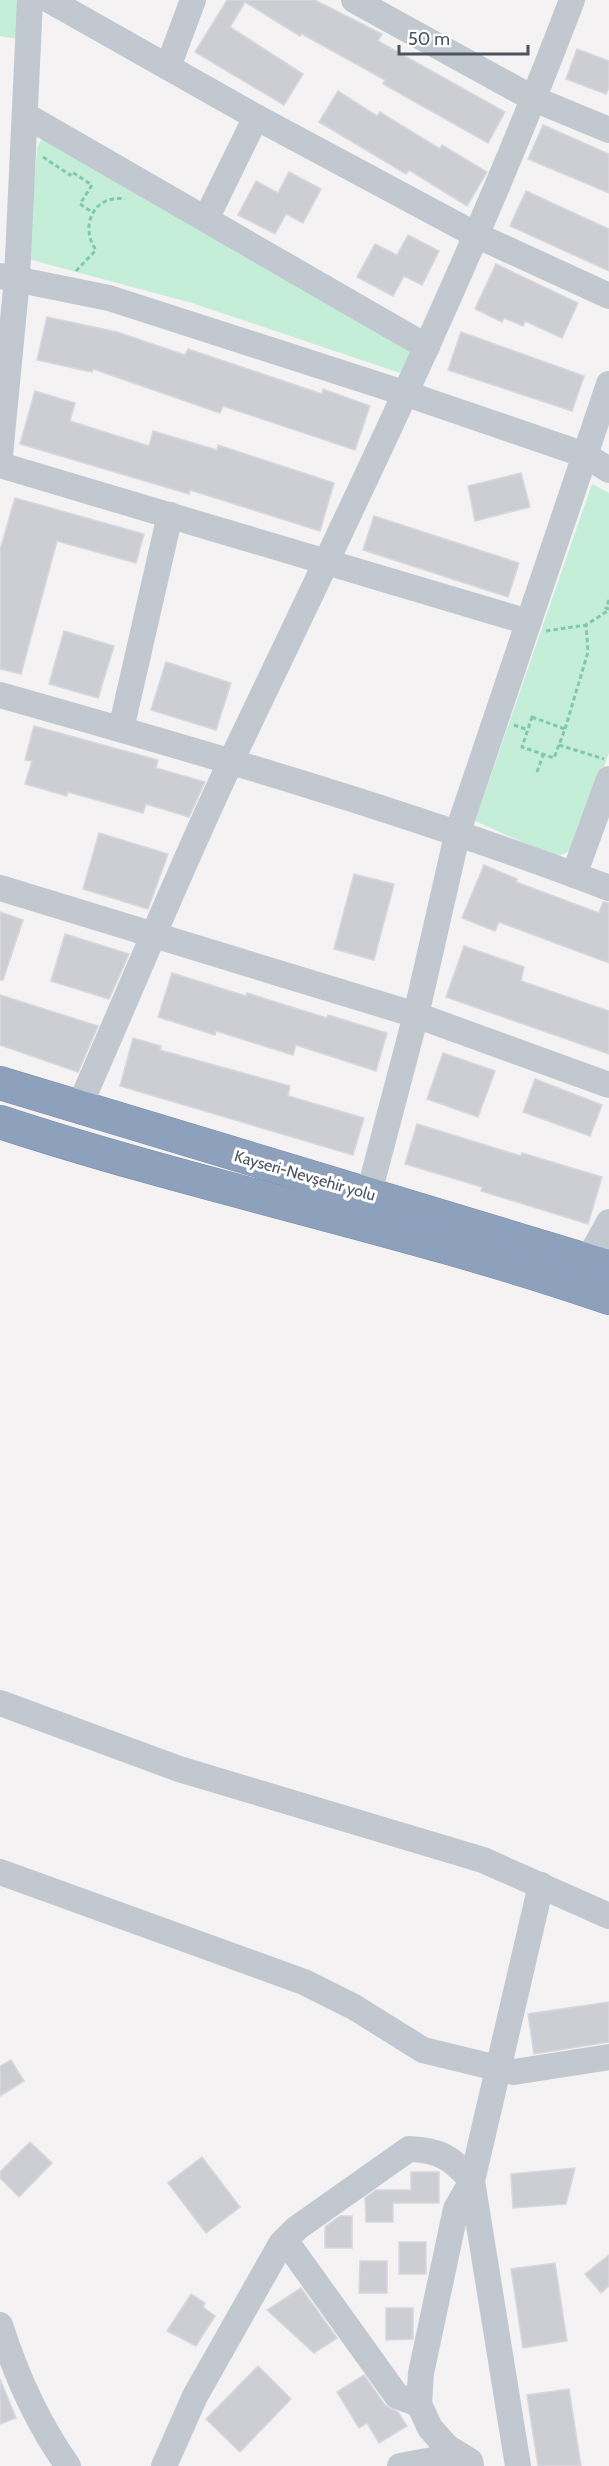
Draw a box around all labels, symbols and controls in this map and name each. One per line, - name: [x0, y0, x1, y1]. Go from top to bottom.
- scale bar: [399, 18, 528, 56]
- text: 50 m: [408, 28, 450, 50]
- street label: Kayseri-Nevşehir yolu: [232, 1146, 378, 1205]

